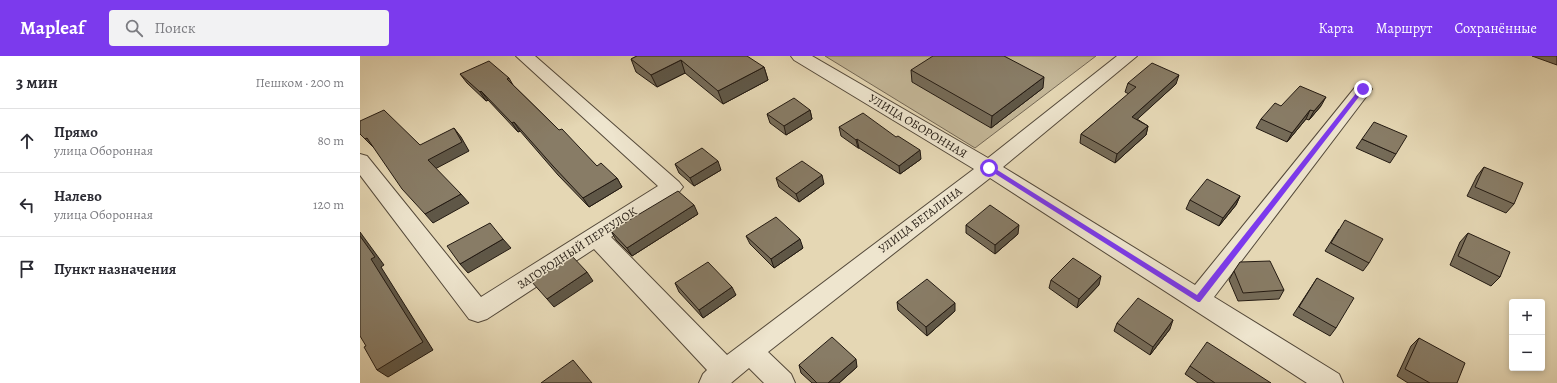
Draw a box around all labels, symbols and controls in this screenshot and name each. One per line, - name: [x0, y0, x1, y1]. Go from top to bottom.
- search box: [109, 10, 389, 46]
- text: Mapleaf: [20, 15, 85, 41]
- icon: search: [123, 17, 145, 39]
- text: Поиск: [155, 18, 196, 38]
- text: Карта: [1319, 19, 1354, 38]
- text: Маршрут: [1376, 19, 1432, 38]
- text: Сохранённые: [1454, 19, 1537, 38]
- text: 3 мин: [16, 71, 58, 94]
- text: Пешком · 200 m: [256, 74, 344, 91]
- route end: [1354, 80, 1372, 98]
- street label: УЛИЦА ОБОРОННАЯ: [866, 90, 970, 162]
- text: Прямо: [54, 122, 98, 142]
- icon: ahead: [16, 130, 38, 152]
- text: 80 m: [317, 132, 344, 149]
- text: улица Оборонная: [54, 142, 153, 159]
- route start: [980, 159, 998, 177]
- street label: УЛИЦА БЕГАЛИНА: [875, 183, 966, 257]
- text: Налево: [54, 186, 102, 206]
- icon: left: [16, 194, 38, 216]
- text: 120 m: [313, 196, 344, 213]
- street label: ЗАГОРОДНЫЙ ПЕРЕУЛОК: [514, 203, 640, 293]
- text: улица Оборонная: [54, 206, 153, 223]
- icon: arrive: [16, 258, 38, 280]
- text: Пункт назначения: [54, 259, 176, 279]
- map controls: [1509, 299, 1545, 371]
- button: +: [1509, 299, 1545, 335]
- button: −: [1509, 335, 1545, 371]

